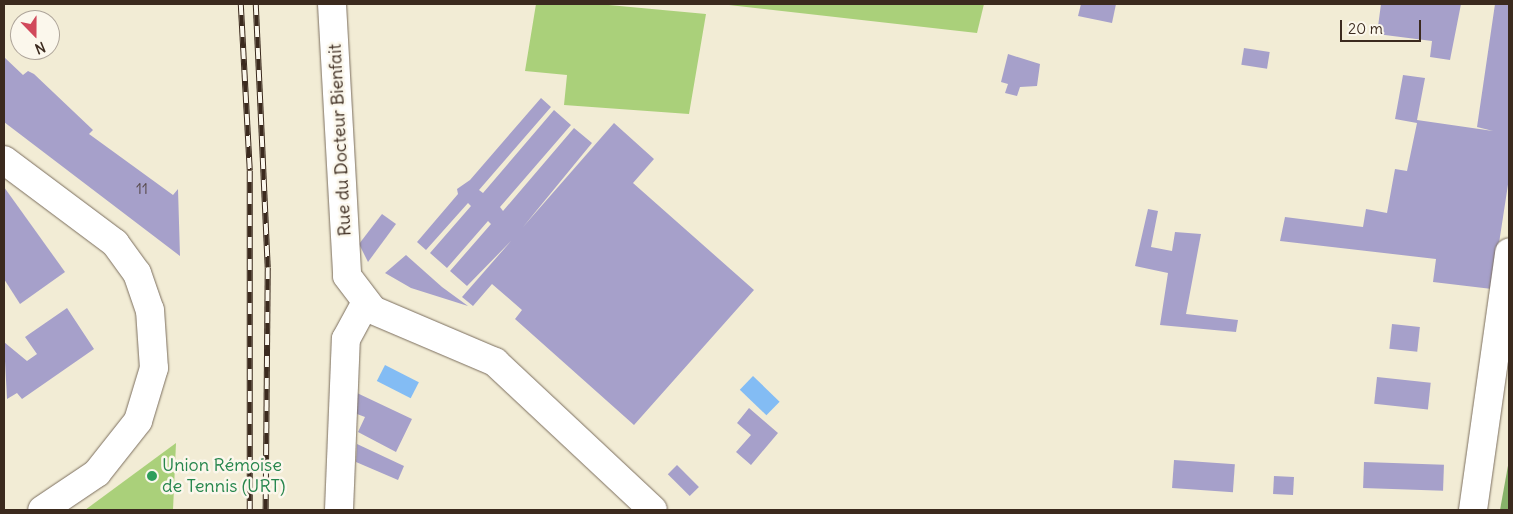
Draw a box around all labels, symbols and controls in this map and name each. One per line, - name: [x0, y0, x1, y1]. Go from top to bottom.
- north arrow: [10, 10, 60, 60]
- scale bar: [1343, 10, 1424, 42]
- text: 20 m: [1348, 19, 1383, 38]
- text: N: [32, 38, 48, 58]
- street label: Rue du Docteur Bienfait: [324, 43, 356, 237]
- house number: 11: [136, 180, 148, 198]
- place label: Union Rémoise de Tennis (URT): [162, 455, 285, 498]
- marker: Union Rémoise de Tennis (URT): [146, 470, 158, 482]

